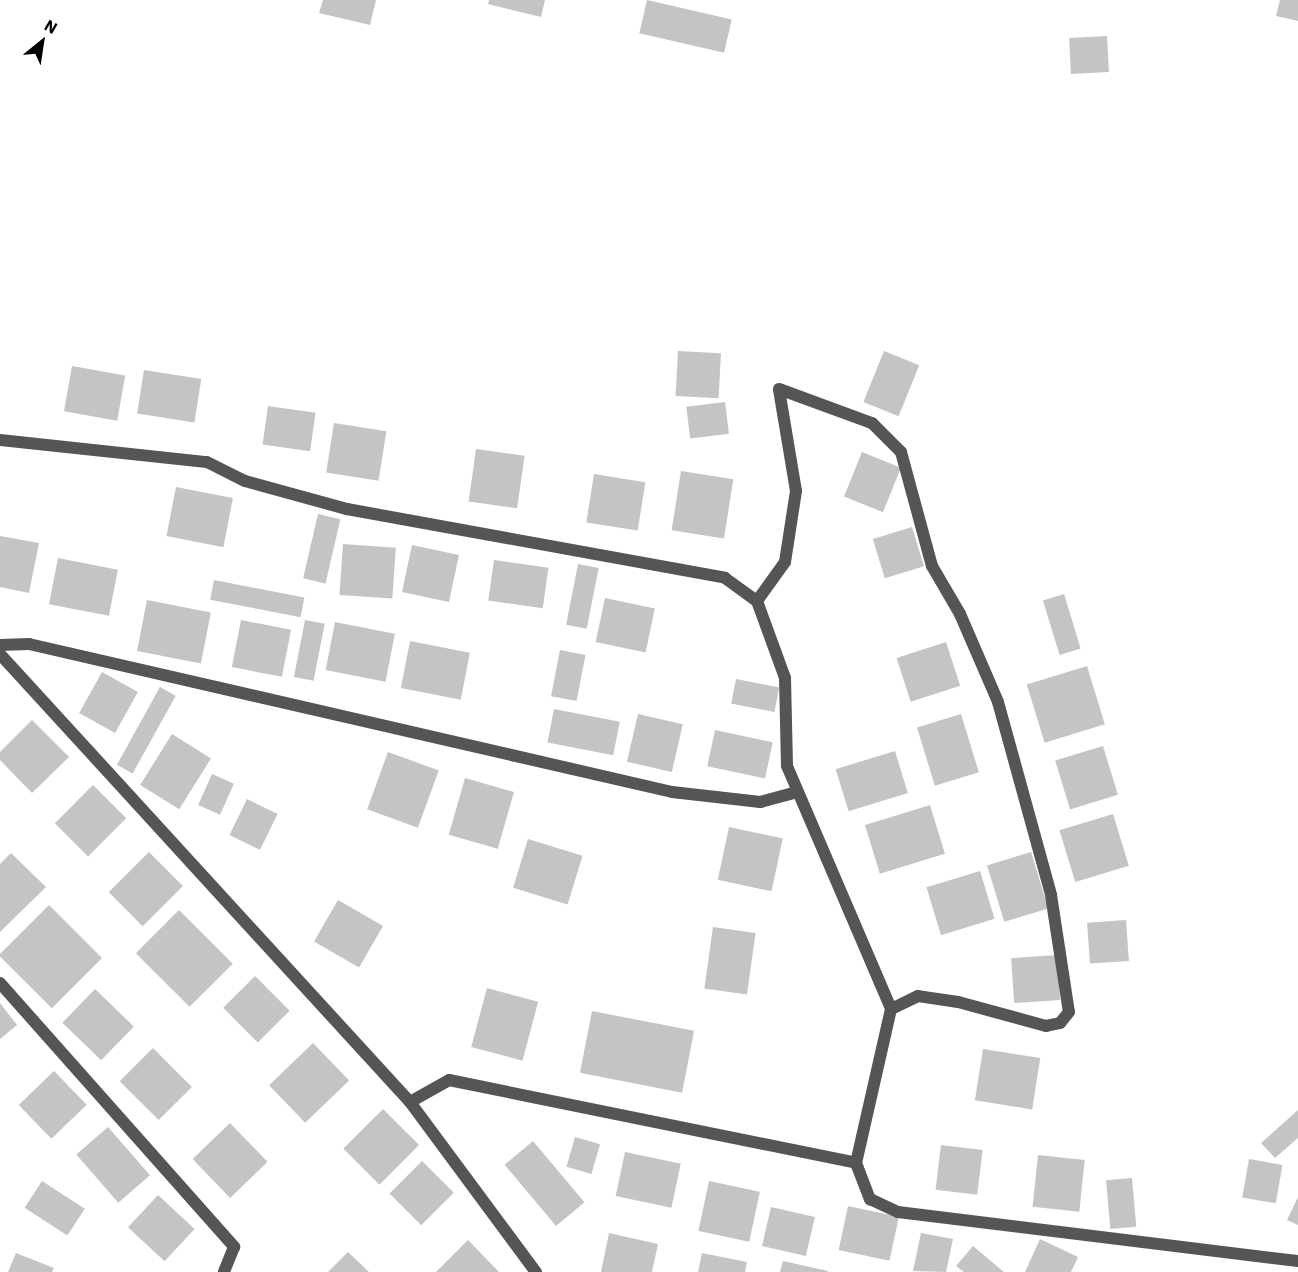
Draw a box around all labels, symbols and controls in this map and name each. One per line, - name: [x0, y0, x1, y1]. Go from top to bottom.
- north arrow: [12, 12, 72, 72]
- text: N: [41, 15, 61, 38]

